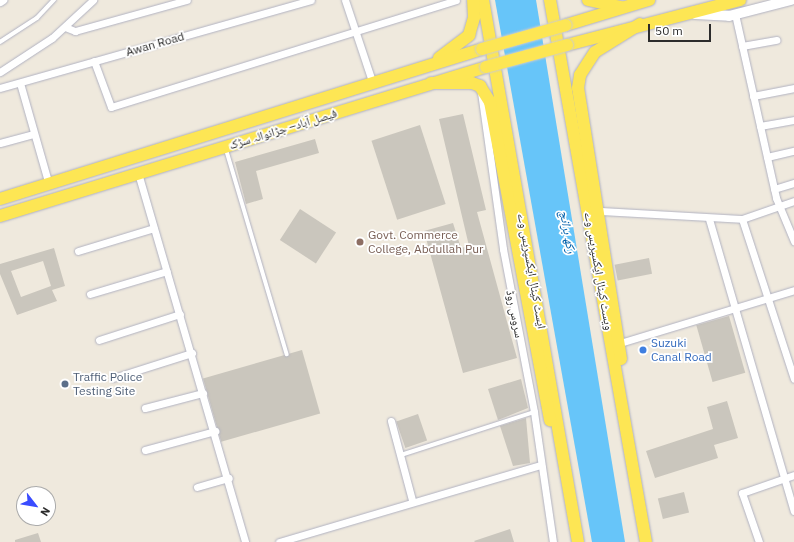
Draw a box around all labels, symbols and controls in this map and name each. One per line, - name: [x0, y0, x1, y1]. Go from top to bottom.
- scale bar: [650, 16, 713, 42]
- text: 50 m: [655, 23, 683, 38]
- street label: Awan Road: [124, 29, 186, 59]
- street label: فیصل آباد– جڑانوالہ سڑک: [227, 106, 339, 152]
- water label: رکھ برانچ: [555, 209, 579, 255]
- street label: ویسٹ کینال ایکسپریس وے: [582, 211, 616, 331]
- street label: ایسٹ کینال ایکسپریس وے: [515, 212, 549, 330]
- place label: Govt. Commerce College, Abdullah Pur: [368, 228, 483, 256]
- marker: Govt. Commerce College, Abdullah Pur: [355, 237, 365, 247]
- street label: سروس روڈ: [503, 289, 527, 339]
- place label: Suzuki Canal Road: [651, 336, 712, 364]
- marker: Suzuki Canal Road: [638, 345, 648, 355]
- place label: Traffic Police Testing Site: [73, 370, 142, 398]
- marker: Traffic Police Testing Site: [60, 379, 70, 389]
- north arrow: [16, 486, 56, 526]
- text: N: [37, 505, 53, 519]

